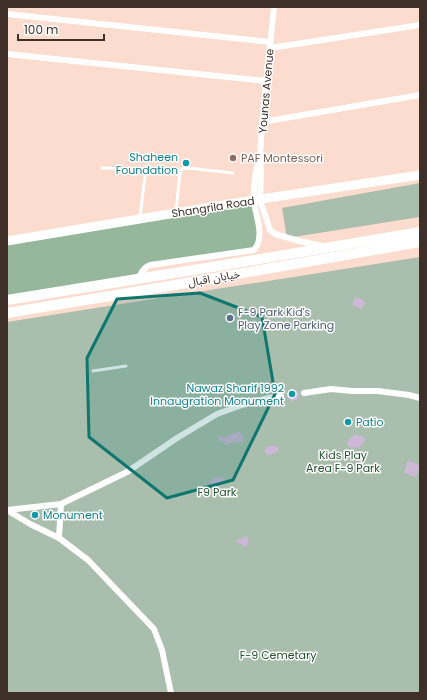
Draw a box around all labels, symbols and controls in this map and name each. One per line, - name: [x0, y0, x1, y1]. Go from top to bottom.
- scale bar: [18, 16, 104, 42]
- text: 100 m: [24, 21, 58, 38]
- street label: Younas Avenue: [254, 48, 278, 134]
- place label: Shaheen Foundation: [116, 149, 178, 178]
- place label: PAF Montessori: [241, 150, 323, 166]
- marker: PAF Montessori: [228, 153, 238, 163]
- marker: Shaheen Foundation: [181, 158, 191, 168]
- street label: Shangrila Road: [170, 193, 256, 221]
- street label: خیابان اقبال: [187, 265, 242, 290]
- place label: F-9 Park Kid's Play Zone Parking: [238, 304, 334, 333]
- marker: F-9 Park Kid's Play Zone Parking: [225, 313, 235, 323]
- place label: Nawaz Sharif 1992 Innaugration Monument: [150, 380, 284, 409]
- marker: Nawaz Sharif 1992 Innaugration Monument: [287, 389, 297, 399]
- place label: Patio: [356, 414, 384, 430]
- marker: Patio: [343, 417, 353, 427]
- park label: Kids Play Area F-9 Park: [306, 447, 380, 476]
- park label: F9 Park: [198, 484, 237, 500]
- place label: Monument: [43, 507, 103, 523]
- marker: Monument: [30, 510, 40, 520]
- park label: F-9 Cemetary: [240, 647, 317, 663]

